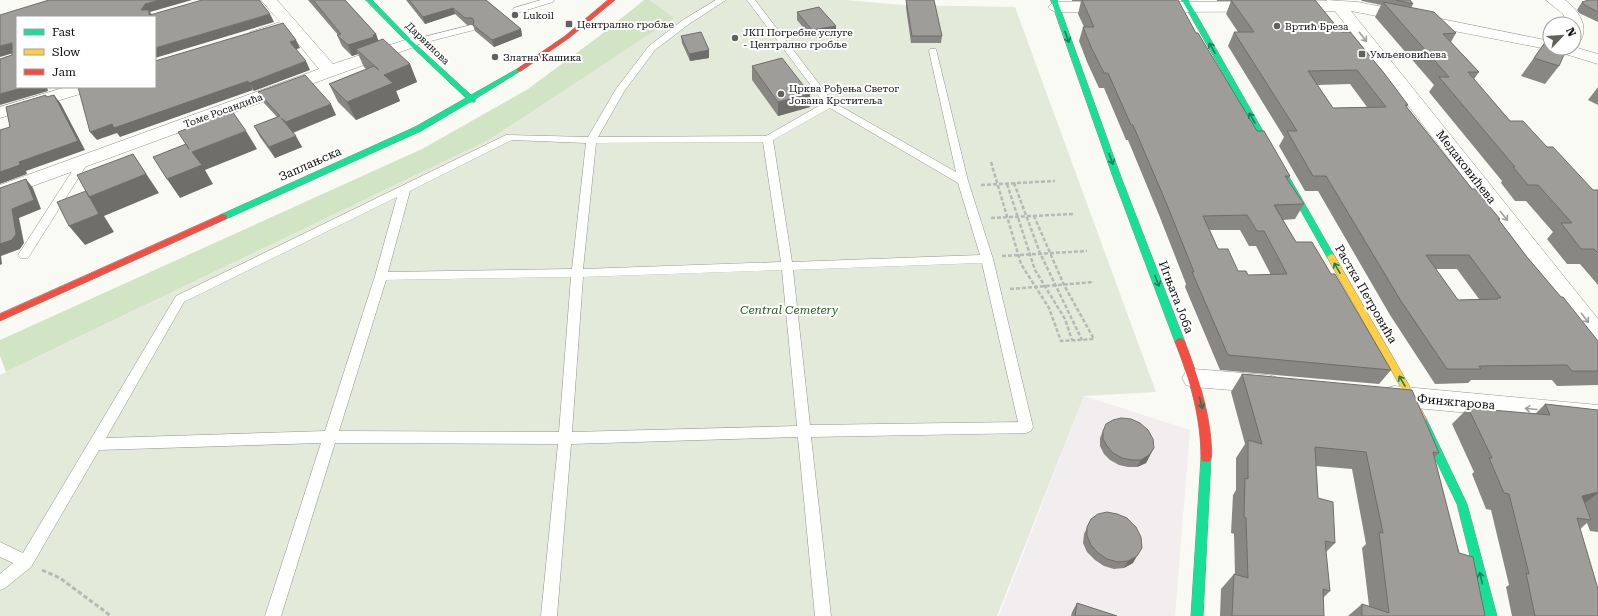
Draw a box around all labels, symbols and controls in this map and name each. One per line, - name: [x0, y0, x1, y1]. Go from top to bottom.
- marker: Lukoil: [510, 10, 520, 20]
- place label: Lukoil: [523, 10, 554, 21]
- legend: [16, 16, 156, 88]
- north arrow: [1542, 16, 1582, 56]
- marker: Централно гробље: [564, 19, 574, 29]
- place label: Централно гробље: [577, 19, 674, 30]
- street label: Дарвинова: [404, 20, 452, 67]
- marker: Вртић Бреза: [1272, 21, 1282, 31]
- place label: Вртић Бреза: [1285, 21, 1349, 32]
- text: Fast: [52, 25, 76, 39]
- text: N: [1563, 25, 1579, 39]
- place label: ЈКП Погребне услуге - Централно гробље: [743, 27, 853, 50]
- one-way arrow: [1064, 30, 1071, 43]
- one-way arrow: [1359, 31, 1368, 42]
- marker: ЈКП Погребне услуге - Централно гробље: [730, 33, 740, 43]
- one-way arrow: [1208, 42, 1216, 54]
- text: Slow: [52, 45, 80, 59]
- marker: Умљеновићева: [1357, 49, 1367, 59]
- place label: Умљеновићева: [1370, 49, 1447, 60]
- marker: Златна Кашика: [490, 52, 500, 62]
- place label: Златна Кашика: [503, 52, 582, 63]
- text: Jam: [52, 65, 76, 79]
- place label: Црква Рођења Светог Јована Крститеља: [789, 83, 899, 106]
- marker: Црква Рођења Светог Јована Крститеља: [776, 89, 786, 99]
- street label: Томе Росандића: [182, 91, 265, 130]
- one-way arrow: [1248, 112, 1256, 124]
- street label: Медаковићева: [1433, 128, 1499, 207]
- street label: Заплањска: [277, 144, 344, 184]
- one-way arrow: [1107, 153, 1115, 165]
- one-way arrow: [1500, 210, 1509, 221]
- street label: Растка Петровића: [1332, 242, 1400, 346]
- street label: Игњата Јоба: [1156, 259, 1196, 336]
- one-way arrow: [1333, 262, 1341, 274]
- one-way arrow: [1153, 274, 1161, 286]
- park label: Central Cemetery: [740, 303, 839, 317]
- one-way arrow: [1580, 312, 1589, 323]
- one-way arrow: [1397, 375, 1405, 387]
- street label: Финжгарова: [1416, 392, 1496, 412]
- one-way arrow: [1198, 396, 1205, 409]
- one-way arrow: [1525, 405, 1538, 413]
- one-way arrow: [1477, 572, 1484, 585]

